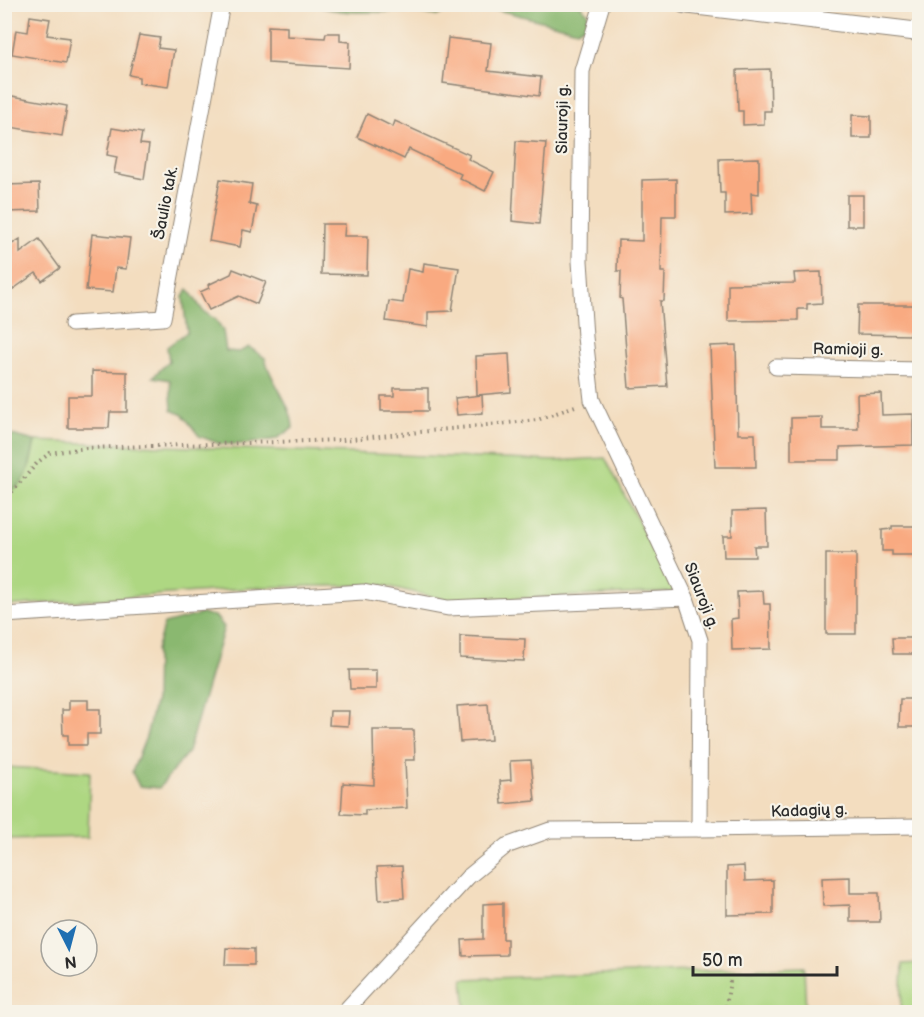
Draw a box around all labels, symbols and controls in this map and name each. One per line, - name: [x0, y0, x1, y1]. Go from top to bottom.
- street label: Siauroji g.: [553, 84, 573, 154]
- street label: Šaulio tak.: [148, 164, 182, 241]
- street label: Ramioji g.: [813, 340, 883, 360]
- street label: Siauroji g.: [680, 560, 722, 632]
- street label: Kadagių g.: [770, 800, 848, 822]
- north arrow: [39, 918, 99, 978]
- scale bar: [693, 939, 837, 977]
- text: 50 m: [702, 950, 743, 971]
- text: N: [63, 951, 77, 972]

